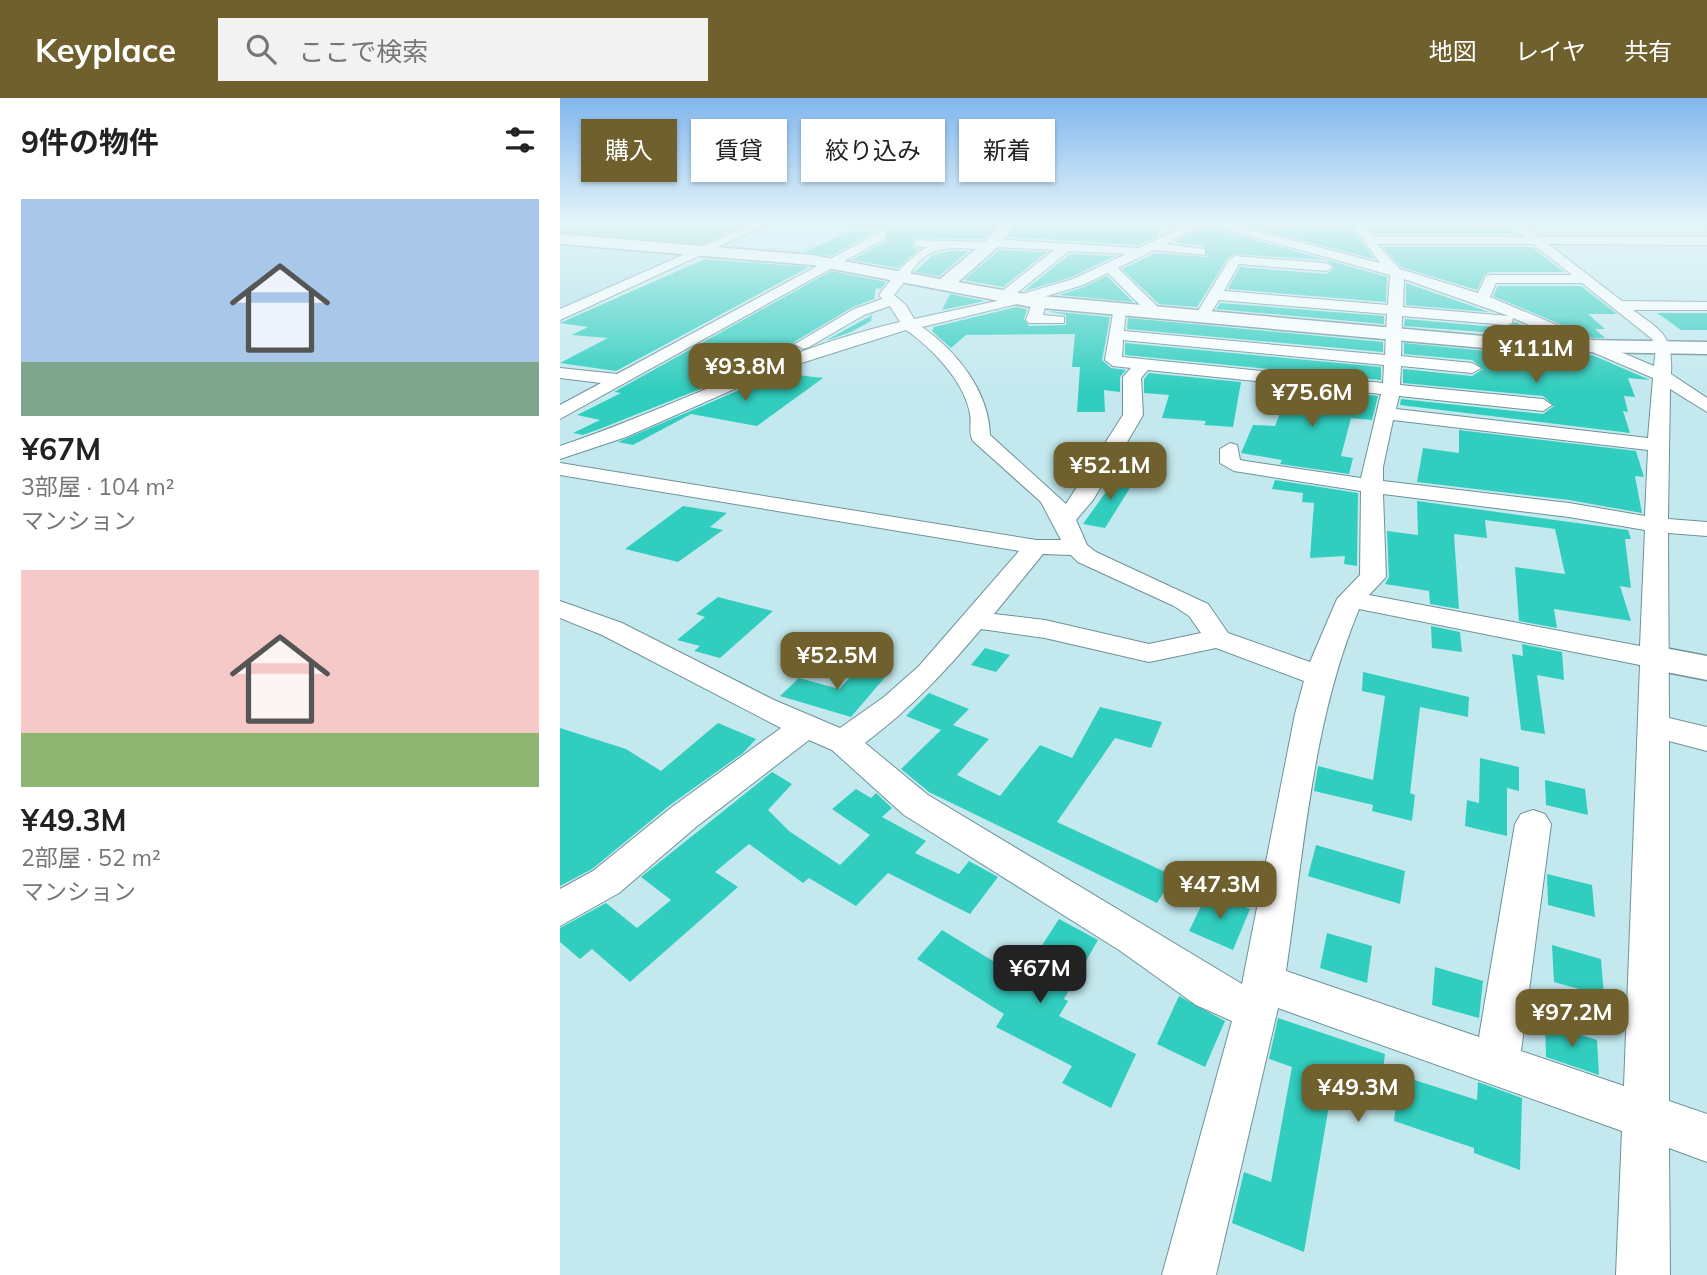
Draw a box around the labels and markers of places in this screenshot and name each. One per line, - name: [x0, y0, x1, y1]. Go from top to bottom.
- pin: ¥111M: [1487, 326, 1585, 385]
- pin: ¥93.8M: [688, 344, 802, 403]
- pin: ¥75.6M: [1255, 370, 1369, 429]
- pin: ¥52.1M: [1053, 442, 1167, 502]
- pin: ¥52.5M: [780, 632, 894, 692]
- pin: ¥47.3M: [1163, 862, 1277, 921]
- pin: ¥67M: [999, 946, 1081, 1005]
- pin: ¥97.2M: [1515, 990, 1629, 1049]
- pin: ¥49.3M: [1301, 1065, 1415, 1124]

